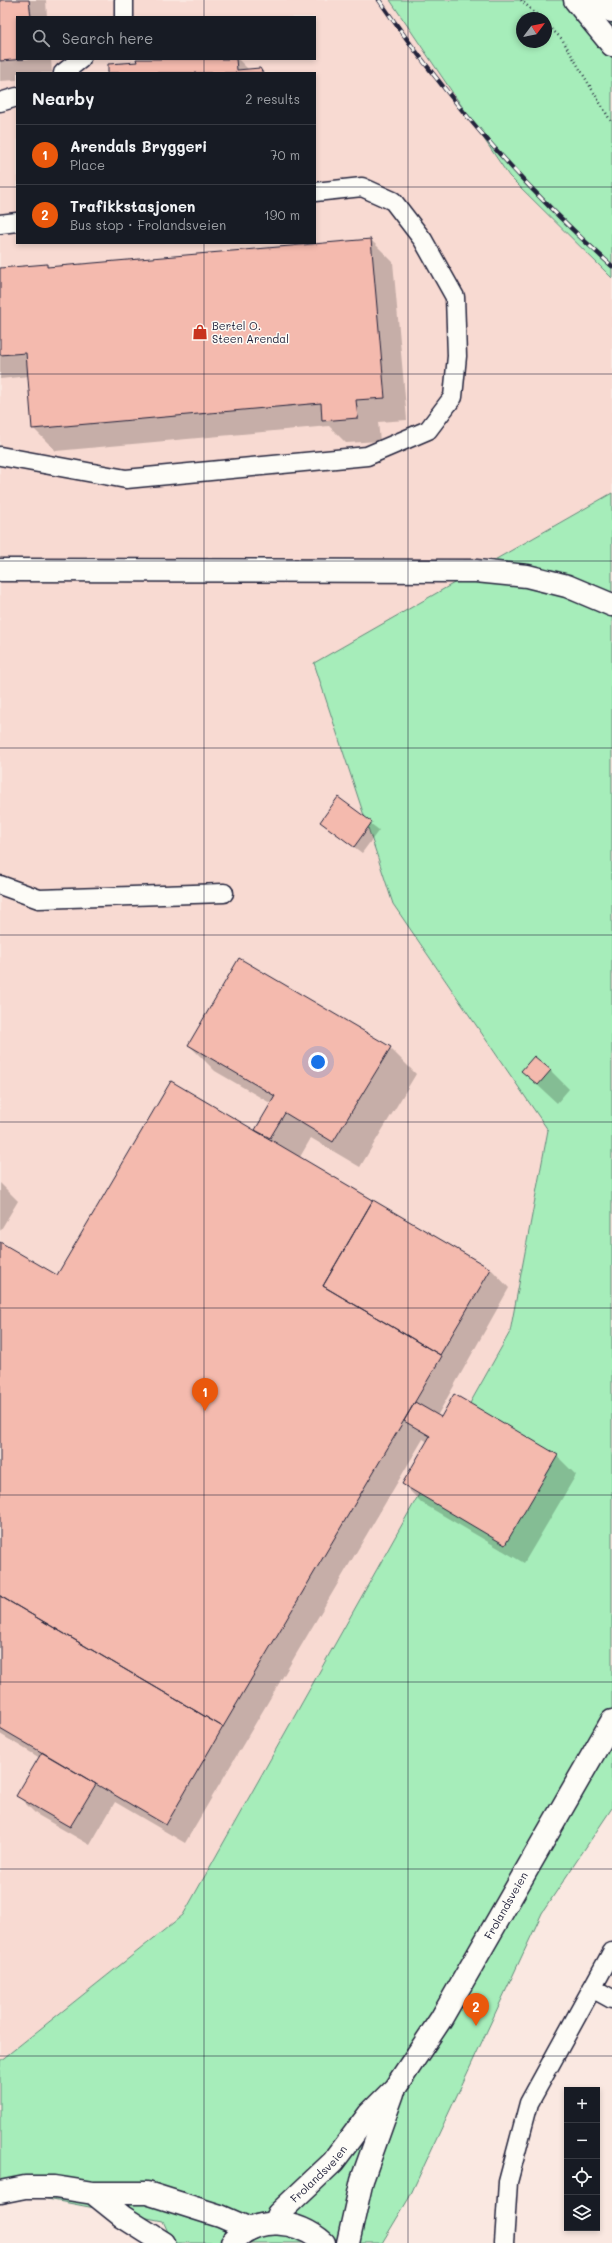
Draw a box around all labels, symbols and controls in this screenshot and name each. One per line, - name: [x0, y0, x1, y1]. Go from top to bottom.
- north arrow: [516, 12, 552, 48]
- search box: [16, 16, 316, 60]
- icon: search: [30, 27, 52, 49]
- text: Search here: [62, 28, 153, 48]
- text: Nearby: [32, 87, 94, 109]
- text: 2 results: [245, 90, 300, 107]
- text: Arendals Bryggeri: [70, 136, 207, 156]
- text: 1: [42, 146, 48, 163]
- text: 70 m: [270, 146, 300, 163]
- text: Place: [70, 156, 105, 173]
- text: Trafikkstasjonen: [70, 196, 195, 216]
- text: 2: [41, 206, 49, 223]
- text: 190 m: [264, 206, 300, 223]
- text: Bus stop · Frolandsveien: [70, 216, 226, 233]
- place label: Bertel O. Steen Arendal: [212, 318, 289, 346]
- shop icon: Bertel O. Steen Arendal: [191, 323, 209, 341]
- your location: [308, 1052, 328, 1072]
- pin: 1: [192, 1378, 218, 1411]
- street label: Frolandsveien: [480, 1869, 531, 1942]
- pin: 2: [463, 1993, 489, 2026]
- map controls: [564, 2087, 600, 2231]
- button: +: [564, 2087, 600, 2123]
- button: −: [564, 2123, 600, 2159]
- street label: Frolandsveien: [287, 2142, 350, 2206]
- button: locate: [564, 2159, 600, 2195]
- button: layers: [564, 2195, 600, 2231]

